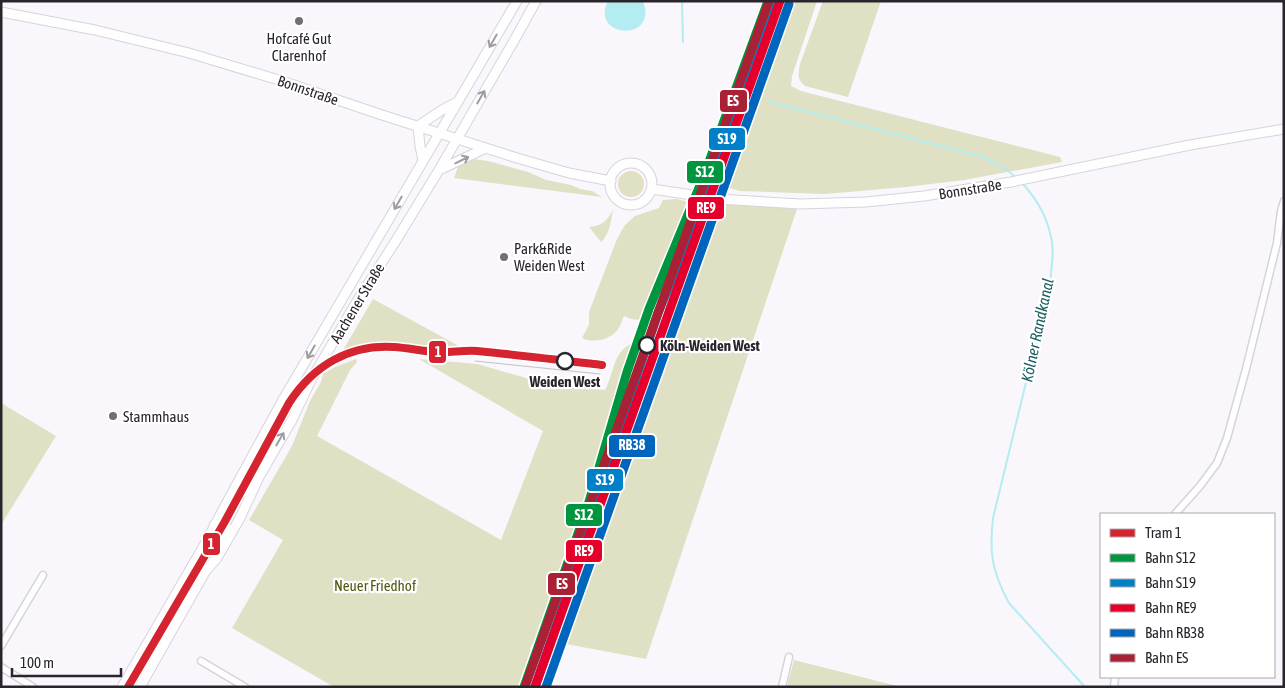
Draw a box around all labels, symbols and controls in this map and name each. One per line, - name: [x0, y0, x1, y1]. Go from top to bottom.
- marker: Hofcafé Gut Clarenhof: [293, 15, 305, 27]
- place label: Hofcafé Gut Clarenhof: [267, 30, 331, 64]
- one-way arrow: [488, 33, 498, 47]
- street label: Bonnstraße: [275, 72, 341, 108]
- line badge: ES: [719, 89, 748, 113]
- one-way arrow: [477, 90, 487, 104]
- text: ES: [727, 93, 739, 109]
- line badge: S19: [708, 127, 746, 151]
- text: S19: [717, 131, 737, 147]
- one-way arrow: [455, 154, 470, 164]
- line badge: S12: [686, 160, 724, 184]
- text: S12: [695, 164, 715, 180]
- street label: Bonnstraße: [937, 176, 1003, 202]
- one-way arrow: [393, 196, 403, 210]
- line badge: RE9: [687, 196, 725, 220]
- text: RE9: [696, 200, 716, 216]
- place label: Park&Ride Weiden West: [514, 240, 585, 274]
- marker: Park&Ride Weiden West: [498, 251, 510, 263]
- street label: Aachener Straße: [327, 260, 388, 346]
- water label: Kölner Randkanal: [1017, 276, 1057, 384]
- marker: Köln-Weiden West: [638, 336, 656, 354]
- place label: Köln-Weiden West: [660, 337, 761, 354]
- line badge: 1: [428, 340, 447, 364]
- one-way arrow: [306, 344, 316, 359]
- text: 1: [435, 344, 442, 360]
- marker: Weiden West: [556, 352, 574, 370]
- place label: Weiden West: [529, 373, 601, 390]
- place label: Stammhaus: [123, 408, 189, 425]
- marker: Stammhaus: [107, 410, 119, 422]
- one-way arrow: [276, 433, 286, 447]
- line badge: RB38: [608, 434, 656, 458]
- text: RB38: [619, 437, 646, 453]
- line badge: S19: [586, 468, 624, 492]
- text: S19: [595, 472, 615, 488]
- line badge: S12: [565, 503, 603, 527]
- text: S12: [574, 507, 594, 523]
- legend: [1100, 513, 1275, 678]
- text: Tram 1: [1145, 524, 1182, 541]
- line badge: 1: [202, 532, 221, 556]
- text: 1: [208, 536, 215, 552]
- line badge: RE9: [565, 539, 603, 563]
- text: RE9: [574, 543, 594, 559]
- text: Bahn S12: [1145, 549, 1196, 566]
- line badge: ES: [547, 572, 576, 596]
- text: Bahn S19: [1145, 574, 1196, 591]
- text: ES: [556, 576, 568, 592]
- park label: Neuer Friedhof: [334, 577, 416, 594]
- text: Bahn RE9: [1145, 599, 1197, 616]
- text: Bahn RB38: [1145, 624, 1204, 641]
- scale bar: [12, 646, 121, 678]
- text: Bahn ES: [1145, 649, 1188, 666]
- text: 100 m: [20, 654, 54, 671]

